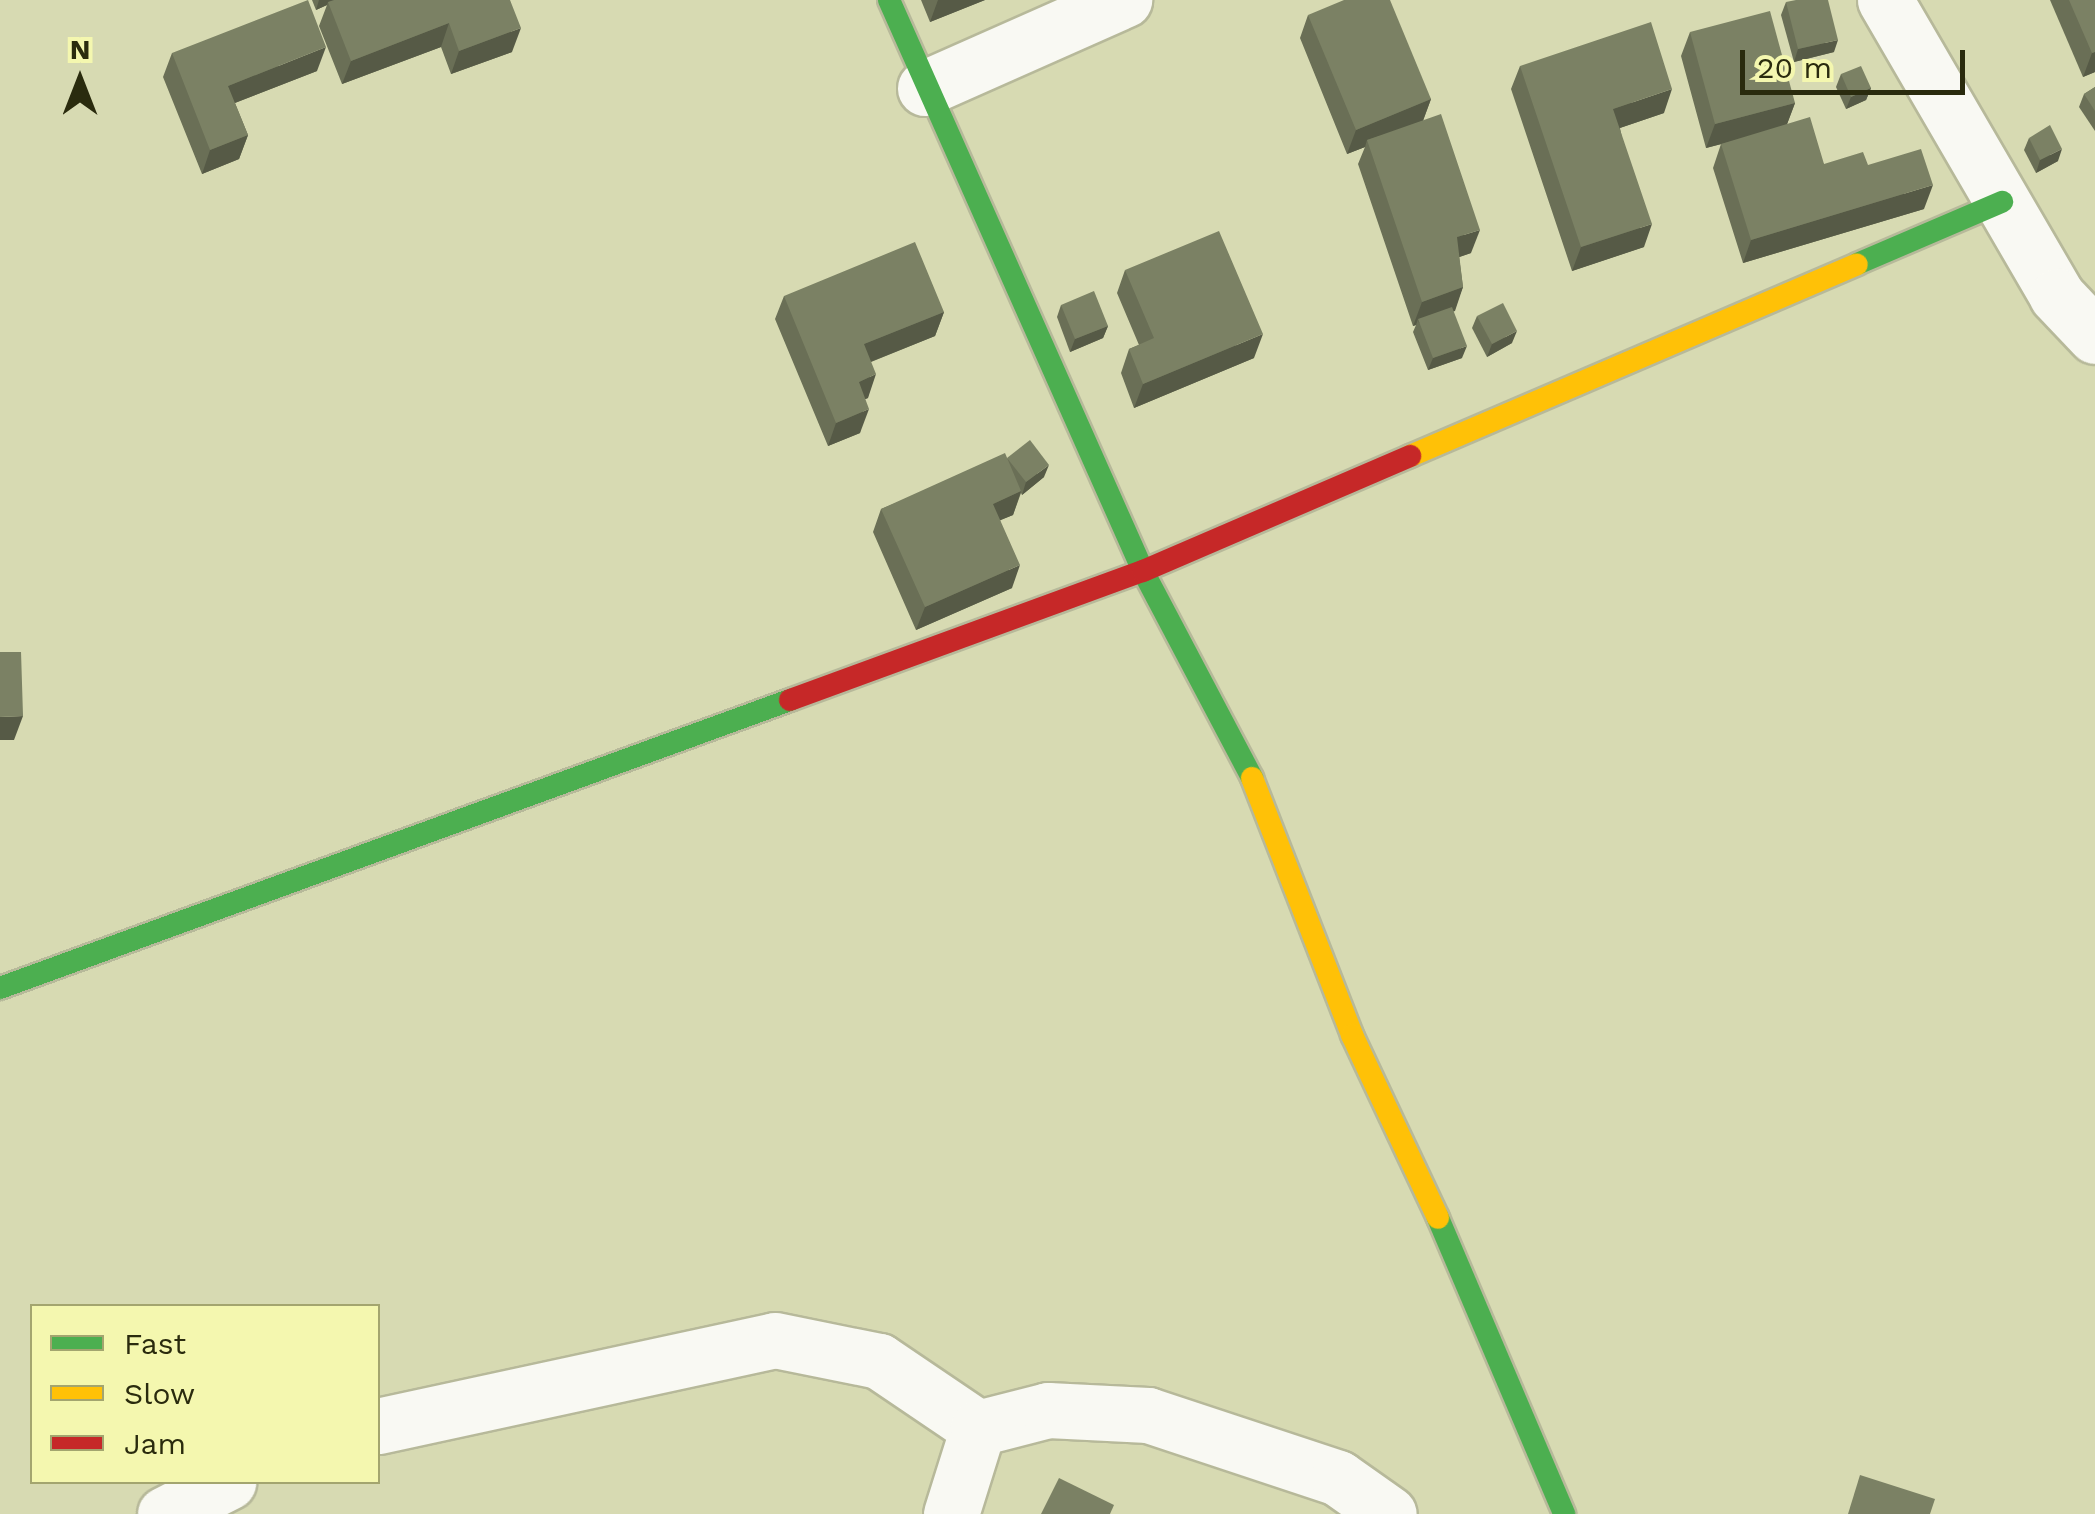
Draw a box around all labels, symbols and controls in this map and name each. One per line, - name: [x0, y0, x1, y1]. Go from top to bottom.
- north arrow: [30, 30, 130, 130]
- scale bar: [1745, 30, 1970, 92]
- text: N: [70, 33, 90, 66]
- text: 20 m: [1757, 50, 1832, 85]
- legend: [30, 1304, 380, 1484]
- text: Fast: [124, 1326, 186, 1361]
- text: Slow: [124, 1376, 195, 1411]
- text: Jam: [124, 1426, 186, 1461]

